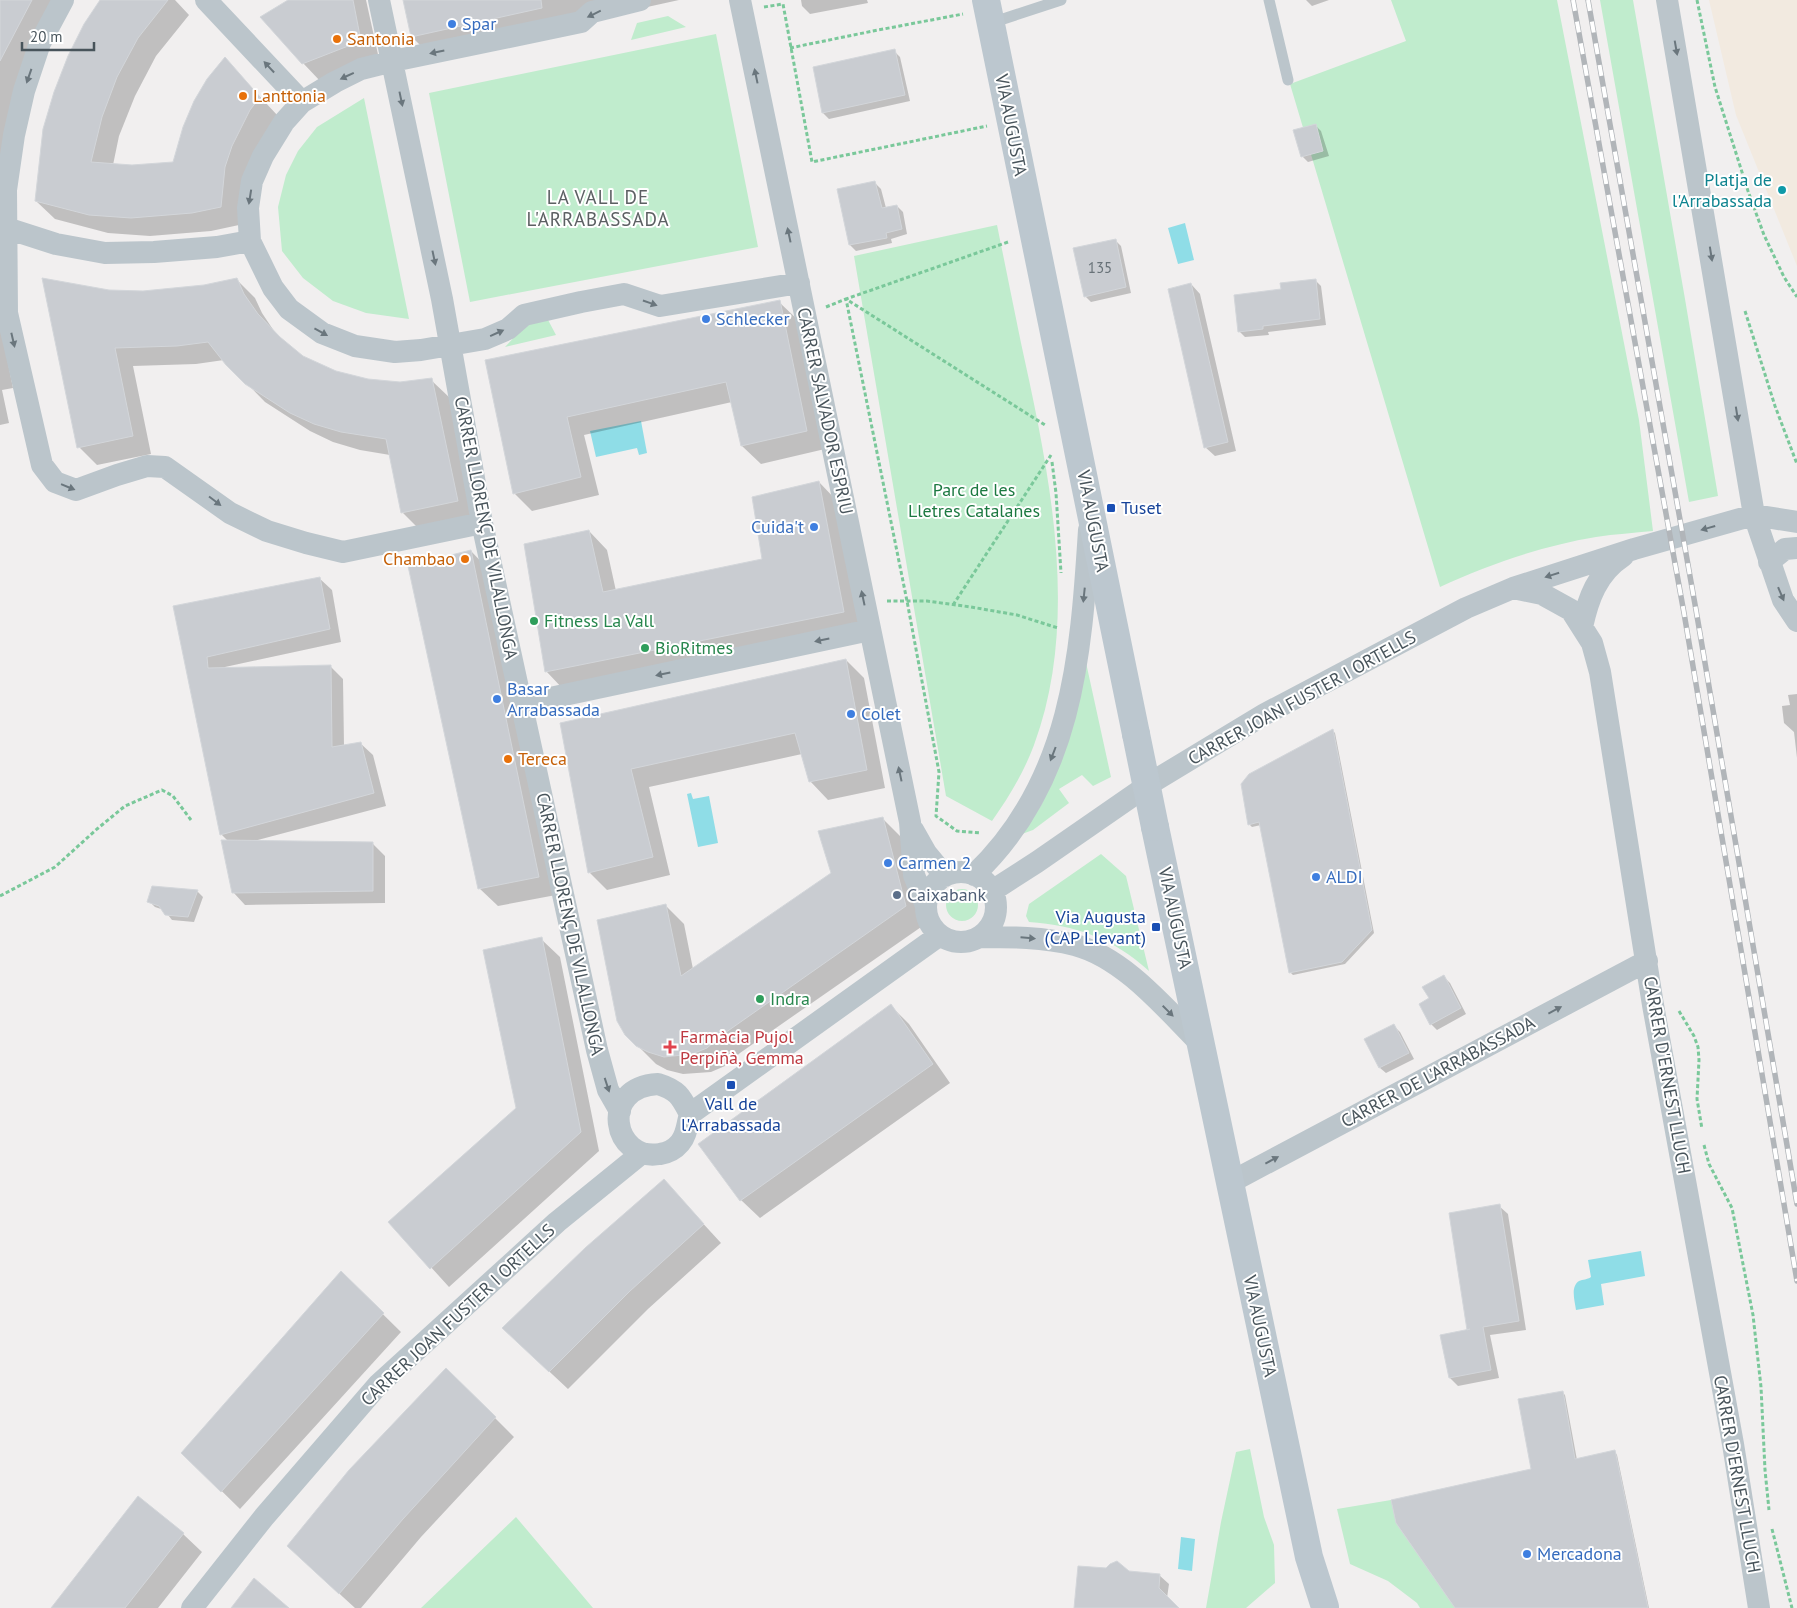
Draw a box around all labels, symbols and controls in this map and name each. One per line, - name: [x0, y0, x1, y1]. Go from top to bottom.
- one-way arrow: [586, 9, 601, 18]
- place label: Spar: [462, 12, 496, 35]
- marker: Spar: [446, 18, 458, 30]
- scale bar: [22, 20, 95, 52]
- text: 20 m: [30, 27, 63, 46]
- place label: Santonia: [347, 27, 414, 50]
- marker: Santonia: [331, 33, 343, 45]
- one-way arrow: [1672, 40, 1680, 56]
- one-way arrow: [429, 48, 445, 56]
- one-way arrow: [263, 61, 275, 73]
- one-way arrow: [752, 68, 760, 83]
- one-way arrow: [25, 69, 32, 84]
- street label: VIA AUGUSTA: [990, 71, 1033, 178]
- one-way arrow: [340, 72, 354, 80]
- place label: Lanttonia: [253, 84, 326, 107]
- marker: Lanttonia: [237, 90, 249, 102]
- one-way arrow: [397, 91, 405, 106]
- place label: Platja de l'Arrabassada: [1672, 168, 1772, 212]
- marker: Platja de l'Arrabassada: [1776, 184, 1788, 196]
- district label: LA VALL DE L'ARRABASSADA: [526, 185, 670, 231]
- one-way arrow: [245, 190, 253, 206]
- one-way arrow: [785, 227, 793, 243]
- one-way arrow: [1707, 246, 1715, 262]
- one-way arrow: [430, 250, 438, 266]
- house number: 135: [1088, 258, 1112, 277]
- one-way arrow: [643, 299, 658, 307]
- street label: CARRER SALVADOR ESPRIU: [792, 305, 859, 516]
- place label: Schlecker: [716, 307, 790, 330]
- marker: Schlecker: [700, 313, 712, 325]
- one-way arrow: [314, 328, 329, 336]
- one-way arrow: [490, 329, 504, 337]
- one-way arrow: [9, 333, 17, 348]
- street label: CARRER LLORENÇ DE VILALLONGA: [450, 394, 523, 662]
- one-way arrow: [1733, 407, 1741, 423]
- street label: VIA AUGUSTA: [1072, 467, 1115, 574]
- park label: Parc de les Lletres Catalanes: [908, 478, 1040, 522]
- one-way arrow: [60, 484, 75, 491]
- one-way arrow: [208, 496, 222, 506]
- place label: Tuset: [1121, 496, 1162, 519]
- marker: Tuset: [1105, 502, 1117, 514]
- place label: Cuida't: [751, 515, 804, 538]
- marker: Cuida't: [808, 521, 820, 533]
- one-way arrow: [1700, 524, 1715, 532]
- place label: Chambao: [383, 547, 455, 570]
- marker: Chambao: [459, 553, 471, 565]
- one-way arrow: [1544, 572, 1559, 580]
- one-way arrow: [1777, 587, 1785, 601]
- one-way arrow: [1080, 588, 1088, 604]
- one-way arrow: [859, 591, 867, 606]
- place label: Fitness La Vall: [544, 609, 655, 632]
- marker: Fitness La Vall: [528, 615, 540, 627]
- street label: CARRER JOAN FUSTER I ORTELLS: [1184, 625, 1420, 770]
- place label: BioRitmes: [655, 636, 733, 659]
- one-way arrow: [814, 636, 830, 644]
- marker: BioRitmes: [639, 642, 651, 654]
- one-way arrow: [655, 670, 671, 678]
- place label: Basar Arrabassada: [507, 677, 600, 721]
- marker: Basar Arrabassada: [491, 693, 503, 705]
- place label: Colet: [861, 702, 901, 725]
- marker: Colet: [845, 708, 857, 720]
- place label: Tereca: [518, 747, 567, 770]
- one-way arrow: [1049, 747, 1057, 761]
- marker: Tereca: [502, 753, 514, 765]
- one-way arrow: [895, 766, 903, 782]
- street label: CARRER LLORENÇ DE VILALLONGA: [531, 790, 610, 1058]
- place label: Carmen 2: [898, 851, 971, 874]
- marker: Carmen 2: [882, 857, 894, 869]
- street label: VIA AUGUSTA: [1153, 864, 1198, 971]
- place label: ALDI: [1326, 865, 1363, 888]
- marker: ALDI: [1310, 871, 1322, 883]
- place label: Caixabank: [907, 883, 986, 906]
- marker: Caixabank: [891, 889, 903, 901]
- place label: Via Augusta (CAP Llevant): [1045, 905, 1146, 949]
- marker: Via Augusta (CAP Llevant): [1150, 921, 1162, 933]
- one-way arrow: [1020, 934, 1036, 942]
- street label: CARRER D'ERNEST LLUCH: [1639, 974, 1696, 1176]
- place label: Indra: [770, 987, 810, 1010]
- marker: Indra: [754, 993, 766, 1005]
- one-way arrow: [1162, 1004, 1174, 1016]
- one-way arrow: [1548, 1006, 1562, 1014]
- street label: CARRER DE L'ARRABASSADA: [1337, 1010, 1539, 1133]
- place label: Farmàcia Pujol Perpiñà, Gemma: [680, 1025, 804, 1069]
- marker: Farmàcia Pujol Perpiñà, Gemma: [664, 1041, 676, 1053]
- one-way arrow: [603, 1078, 611, 1093]
- marker: Vall de l'Arrabassada: [725, 1079, 737, 1091]
- place label: Vall de l'Arrabassada: [681, 1092, 781, 1136]
- one-way arrow: [1265, 1156, 1280, 1164]
- street label: CARRER JOAN FUSTER I ORTELLS: [356, 1219, 559, 1411]
- street label: VIA AUGUSTA: [1238, 1272, 1283, 1379]
- street label: CARRER D'ERNEST LLUCH: [1709, 1373, 1766, 1575]
- place label: Mercadona: [1537, 1542, 1622, 1565]
- marker: Mercadona: [1521, 1548, 1533, 1560]

